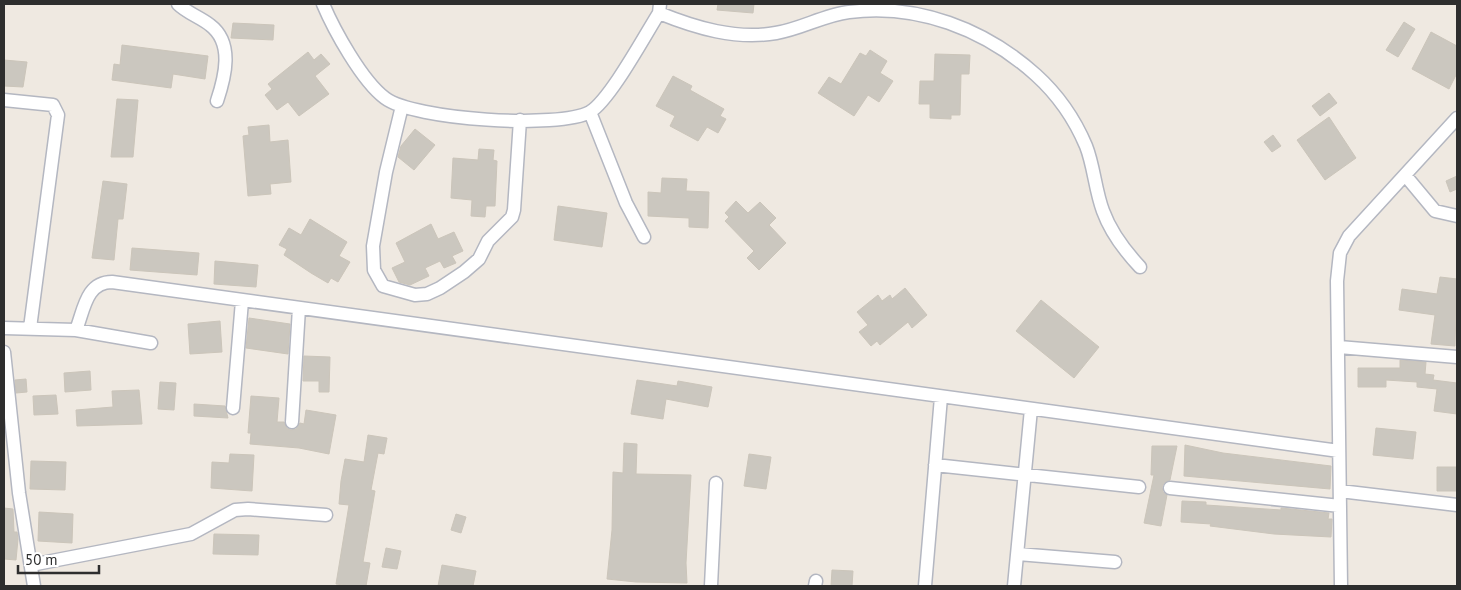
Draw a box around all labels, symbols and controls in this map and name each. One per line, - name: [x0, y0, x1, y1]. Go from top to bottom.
- scale bar: [18, 542, 99, 574]
- text: 50 m: [25, 550, 58, 569]

